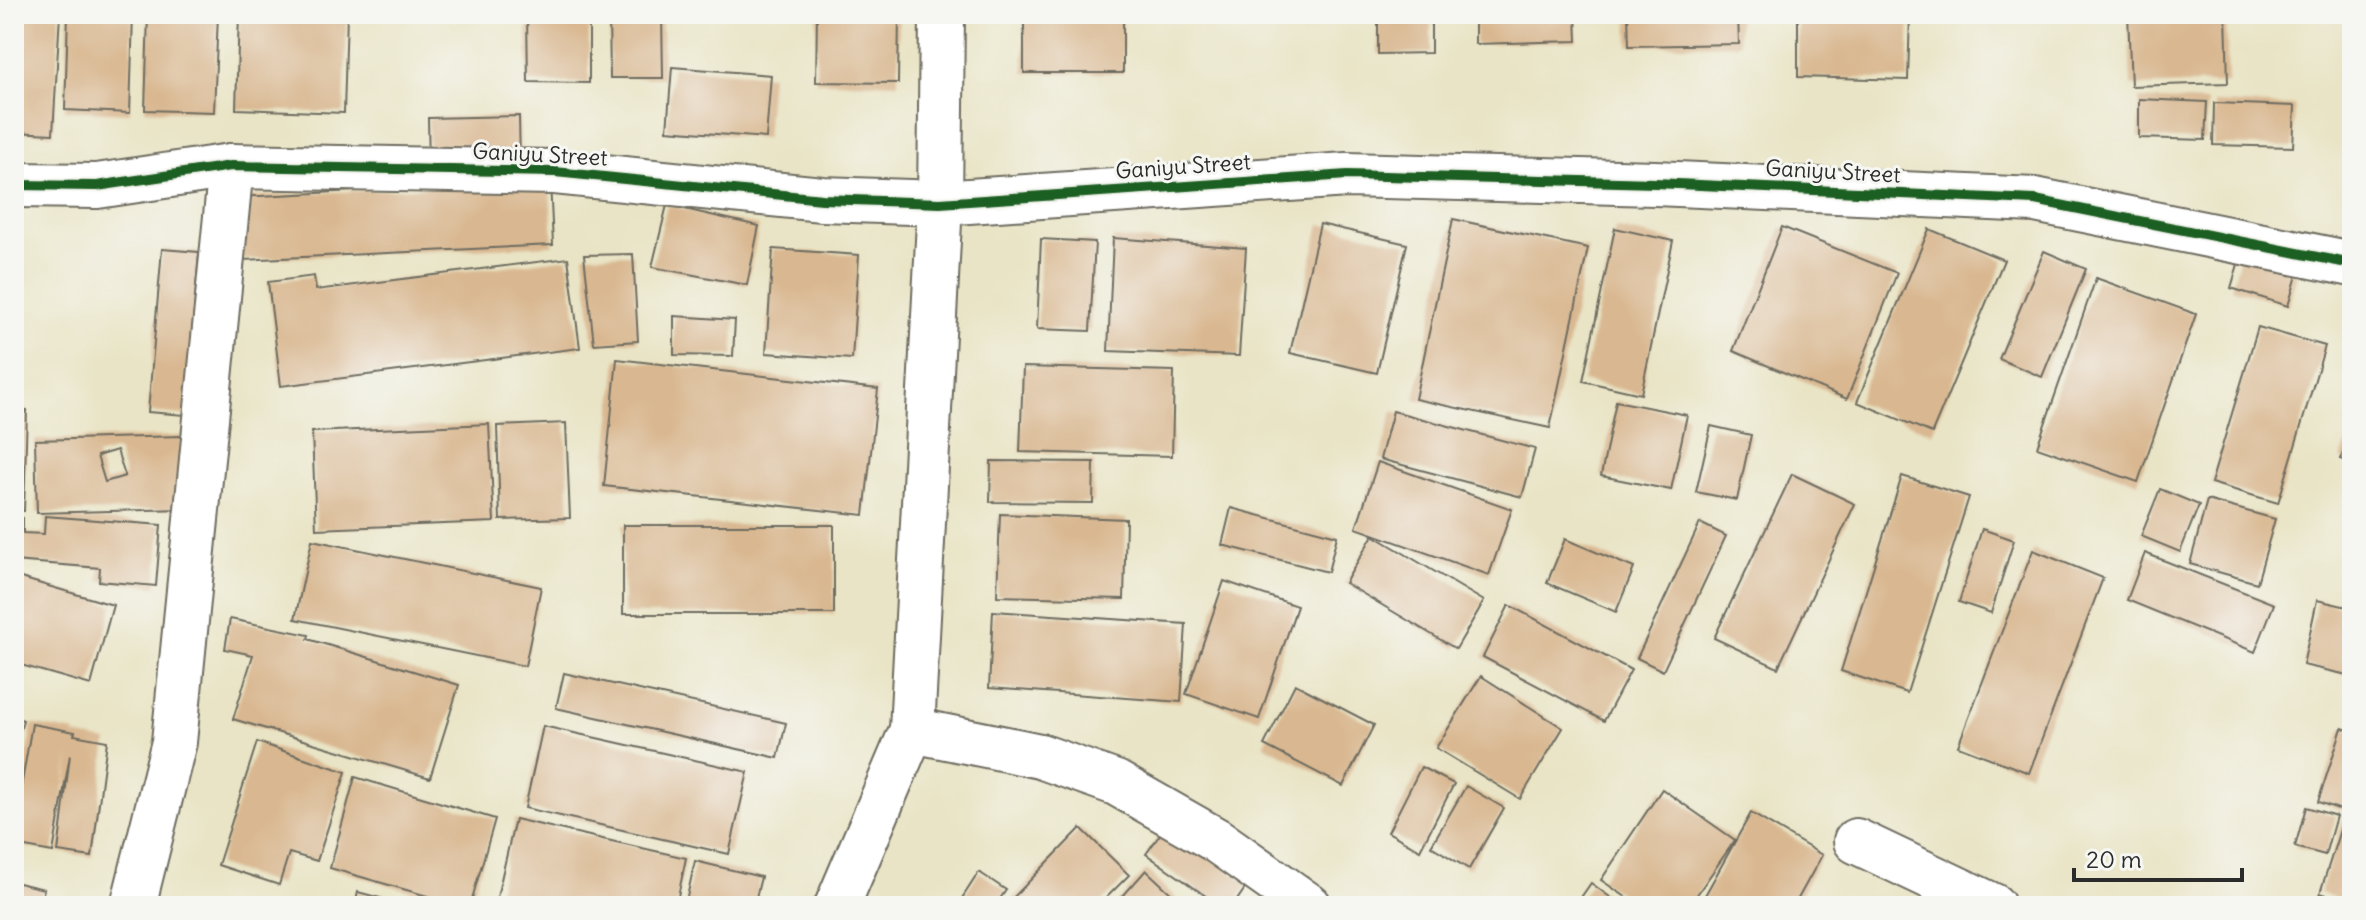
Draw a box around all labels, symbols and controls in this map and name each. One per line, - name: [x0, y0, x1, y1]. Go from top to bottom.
- street label: Ganiyu Street: [472, 136, 608, 172]
- street label: Ganiyu Street: [1114, 147, 1252, 185]
- street label: Ganiyu Street: [1765, 153, 1901, 189]
- scale bar: [2074, 832, 2242, 882]
- text: 20 m: [2086, 844, 2142, 874]

